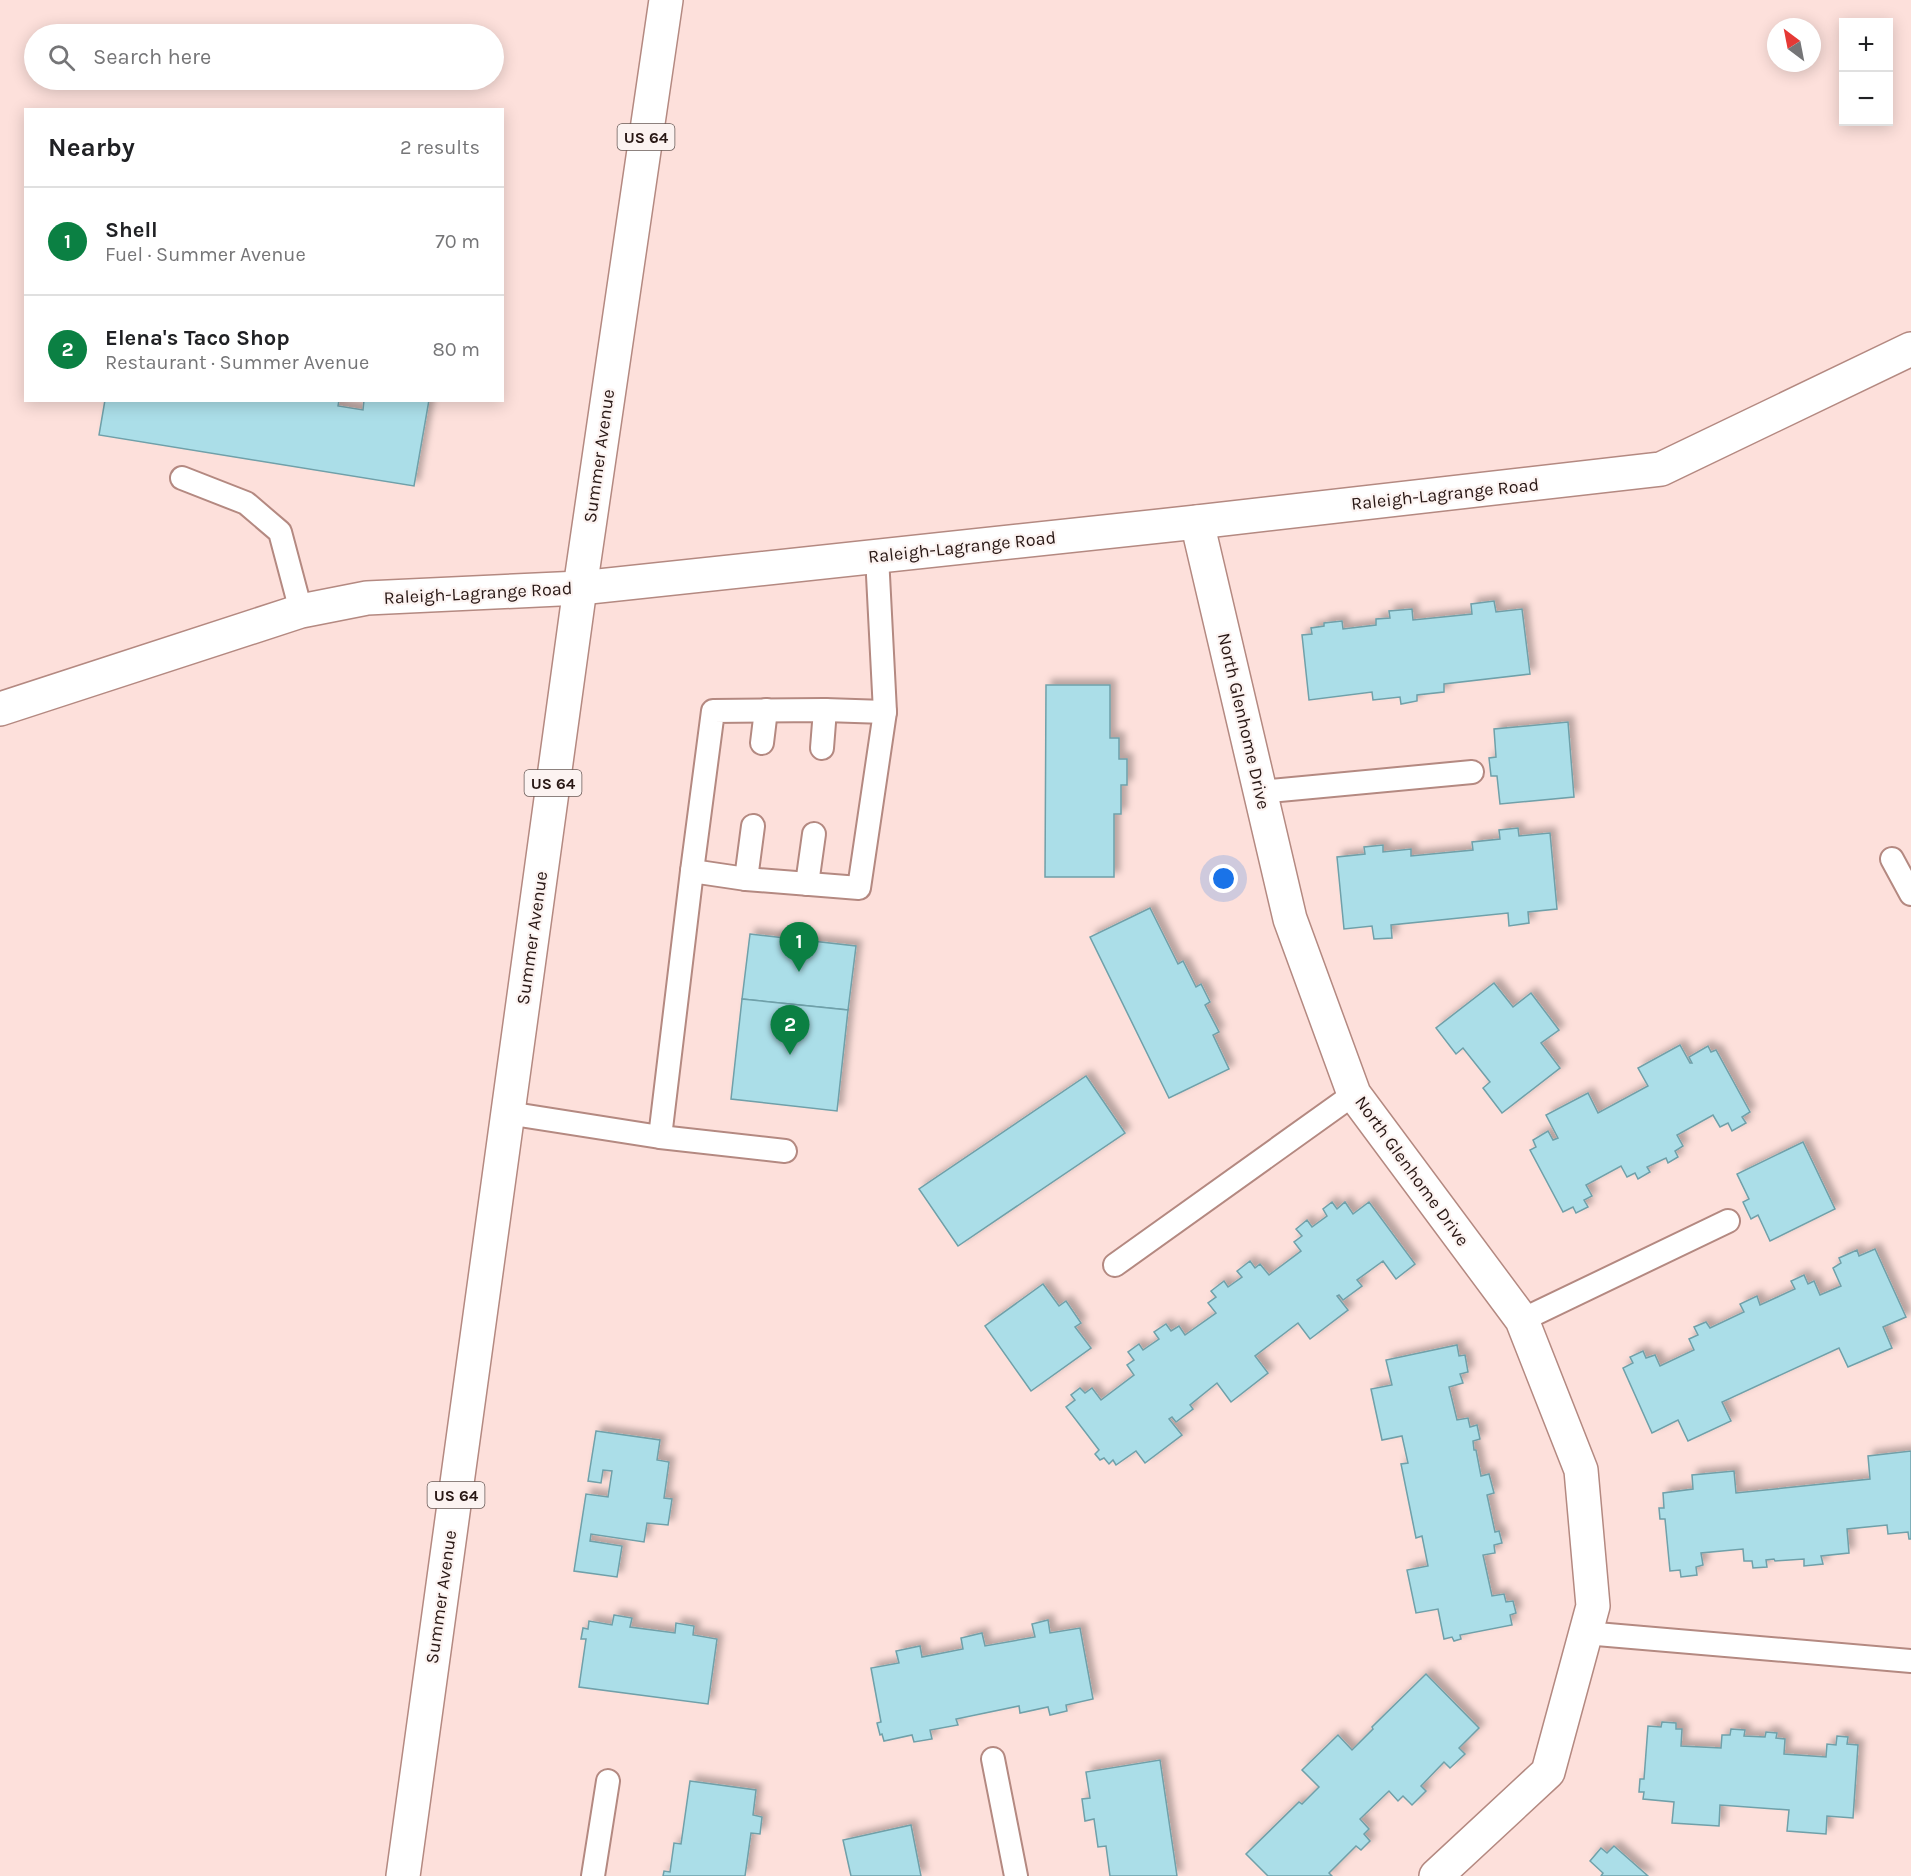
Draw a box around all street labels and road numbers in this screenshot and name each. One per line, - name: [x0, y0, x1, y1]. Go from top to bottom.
- road number: US 64: [618, 124, 674, 150]
- street label: Summer Avenue: [579, 388, 619, 524]
- street label: Raleigh-Lagrange Road: [1350, 473, 1540, 515]
- street label: Raleigh-Lagrange Road: [867, 526, 1057, 568]
- street label: Raleigh-Lagrange Road: [383, 577, 573, 609]
- street label: North Glenhome Drive: [1213, 631, 1275, 811]
- road number: US 64: [524, 770, 582, 796]
- street label: Summer Avenue: [512, 870, 552, 1006]
- street label: North Glenhome Drive: [1350, 1092, 1474, 1250]
- road number: US 64: [428, 1482, 484, 1508]
- street label: Summer Avenue: [421, 1529, 461, 1665]

